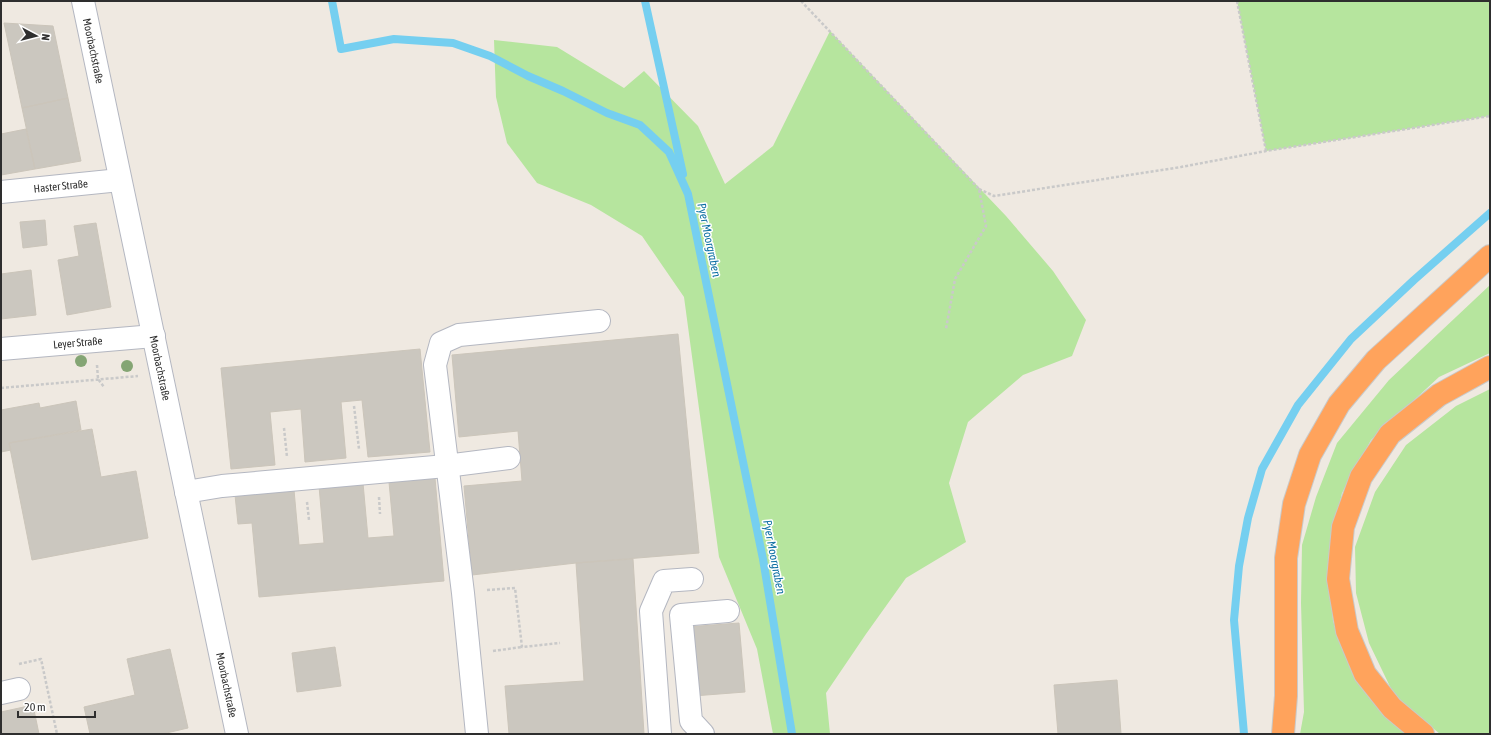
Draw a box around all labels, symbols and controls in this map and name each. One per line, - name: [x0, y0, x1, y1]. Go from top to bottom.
- north arrow: [16, 16, 56, 56]
- street label: Moorbachstraße: [81, 17, 106, 85]
- text: N: [40, 33, 52, 41]
- street label: Haster Straße: [33, 177, 88, 195]
- water label: Pyer Moorgraben: [694, 202, 724, 278]
- street label: Leyer Straße: [53, 334, 103, 351]
- street label: Moorbachstraße: [147, 334, 173, 402]
- water label: Pyer Moorgraben: [760, 519, 788, 595]
- street label: Moorbachstraße: [214, 651, 239, 719]
- scale bar: [18, 693, 95, 719]
- text: 20 m: [24, 700, 46, 714]

